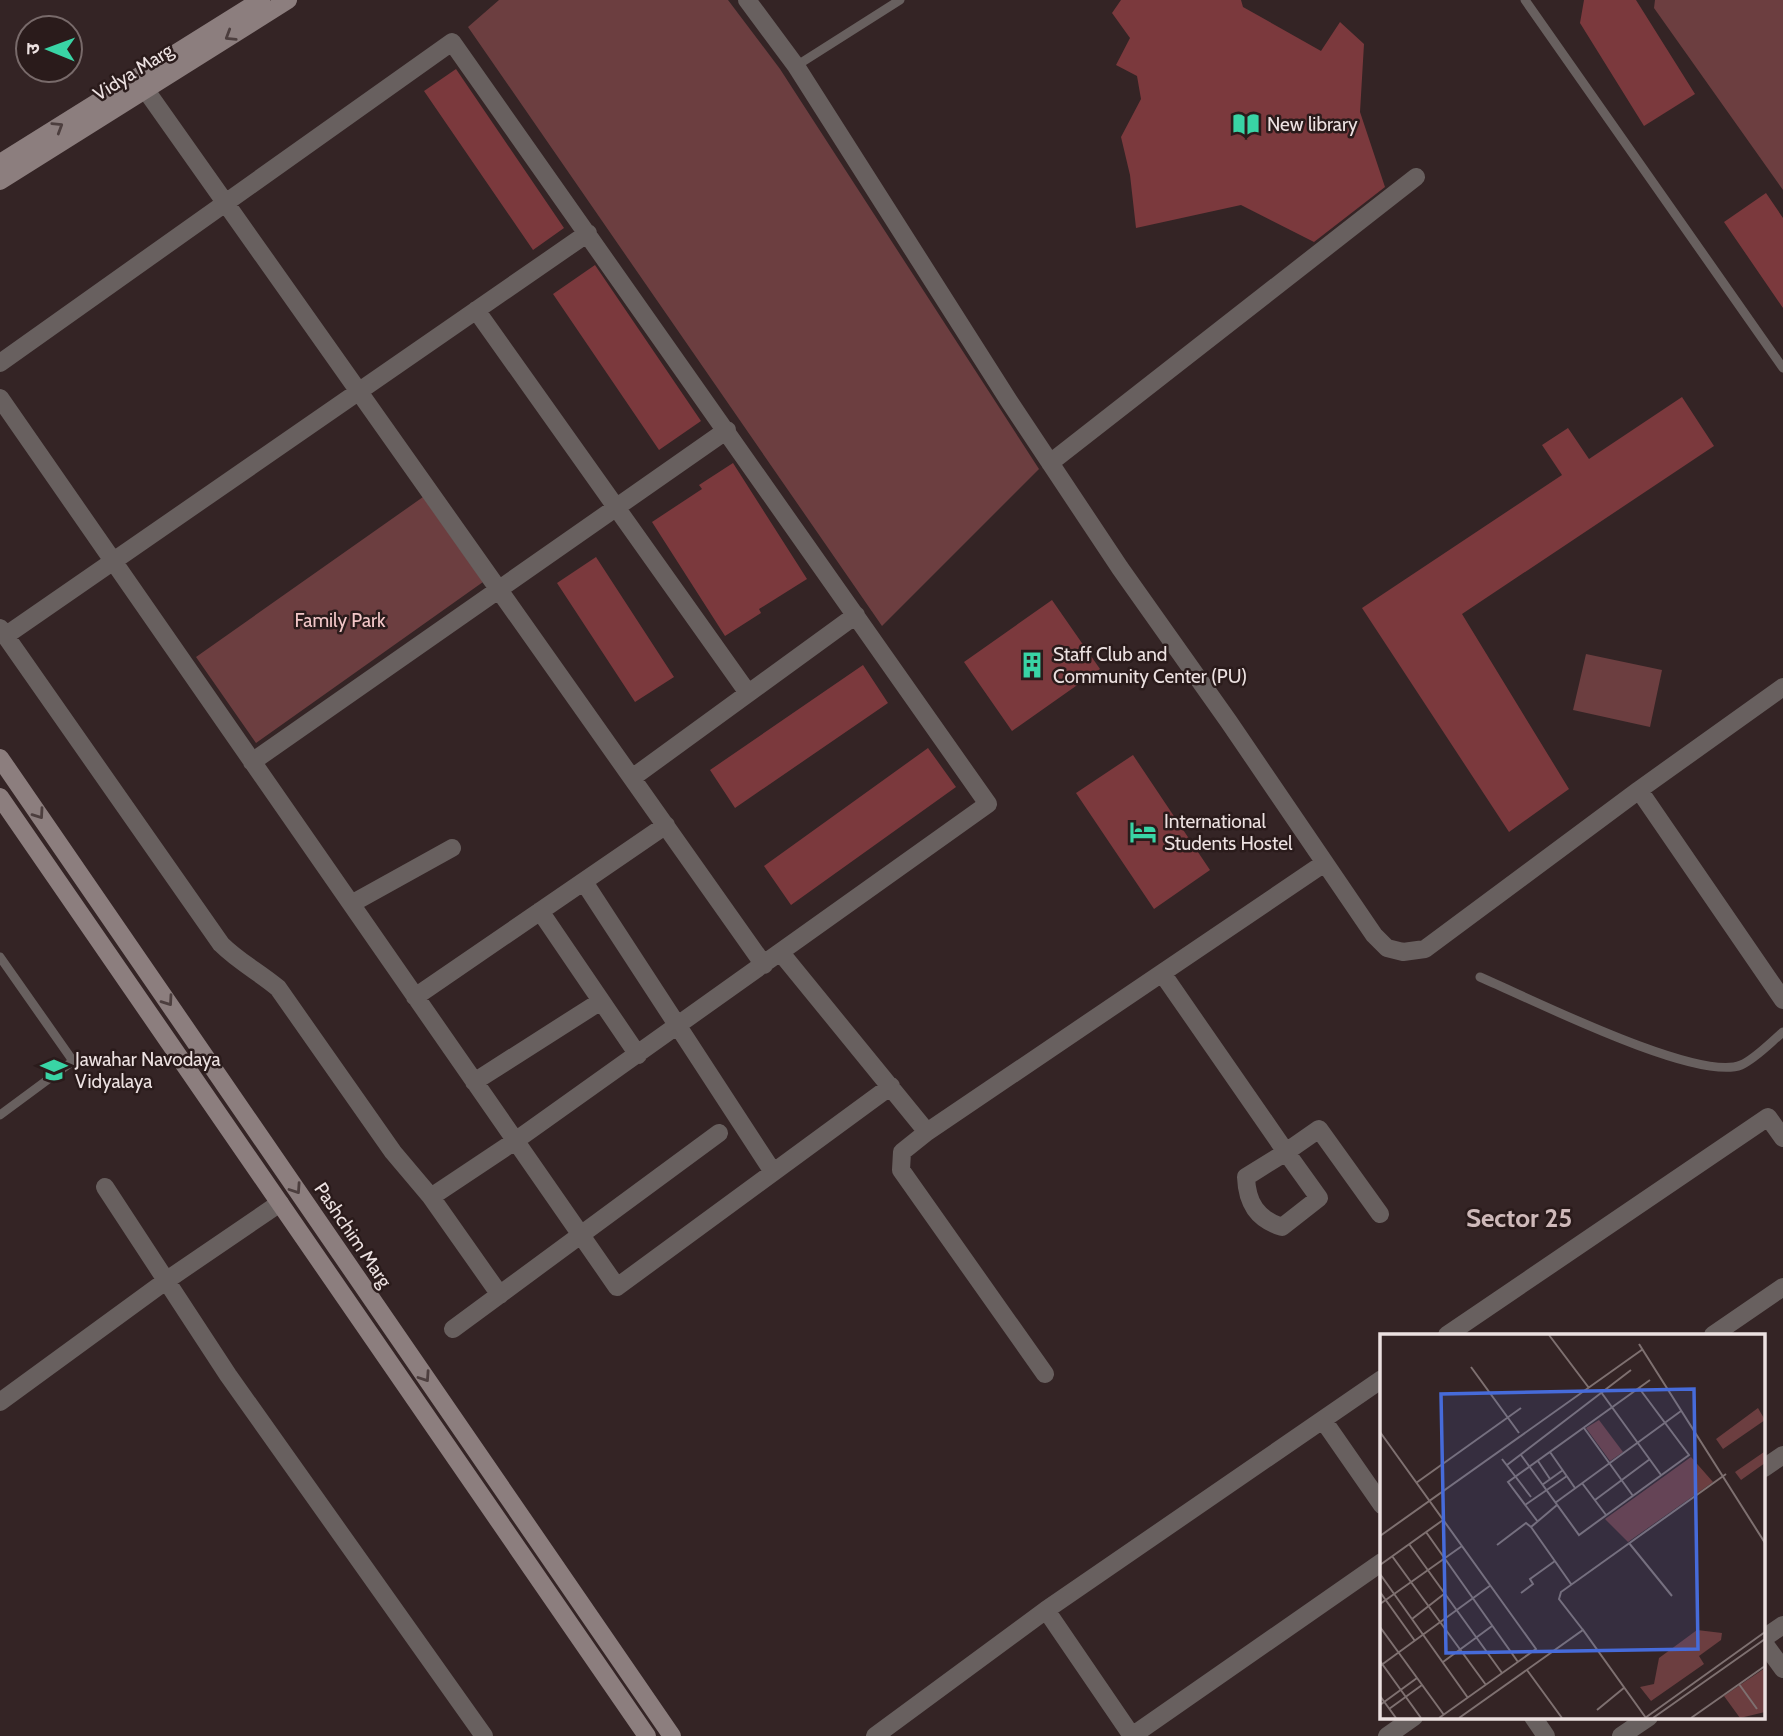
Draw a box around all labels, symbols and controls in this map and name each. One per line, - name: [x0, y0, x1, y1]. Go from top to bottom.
- north arrow: [14, 14, 84, 84]
- one-way arrow: [225, 27, 238, 40]
- street label: Vidya Marg: [89, 38, 178, 106]
- text: उ: [21, 42, 44, 54]
- library icon: New library: [1231, 109, 1261, 139]
- place label: New library: [1267, 113, 1358, 136]
- one-way arrow: [50, 122, 63, 135]
- park label: Family Park: [294, 609, 386, 632]
- place label: Staff Club and Community Center (PU): [1053, 643, 1247, 688]
- building icon: Staff Club and Community Center (PU): [1017, 650, 1047, 680]
- one-way arrow: [31, 806, 43, 819]
- place label: International Students Hostel: [1164, 810, 1293, 855]
- hotel icon: International Students Hostel: [1128, 817, 1158, 847]
- one-way arrow: [160, 993, 172, 1006]
- place label: Jawahar Navodaya Vidyalaya: [74, 1048, 221, 1093]
- school or university icon: Jawahar Navodaya Vidyalaya: [39, 1055, 69, 1085]
- street label: Pashchim Marg: [309, 1178, 397, 1292]
- one-way arrow: [288, 1181, 300, 1194]
- district label: Sector 25: [1466, 1202, 1572, 1234]
- inset map: [1380, 1334, 1766, 1718]
- one-way arrow: [417, 1369, 429, 1382]

